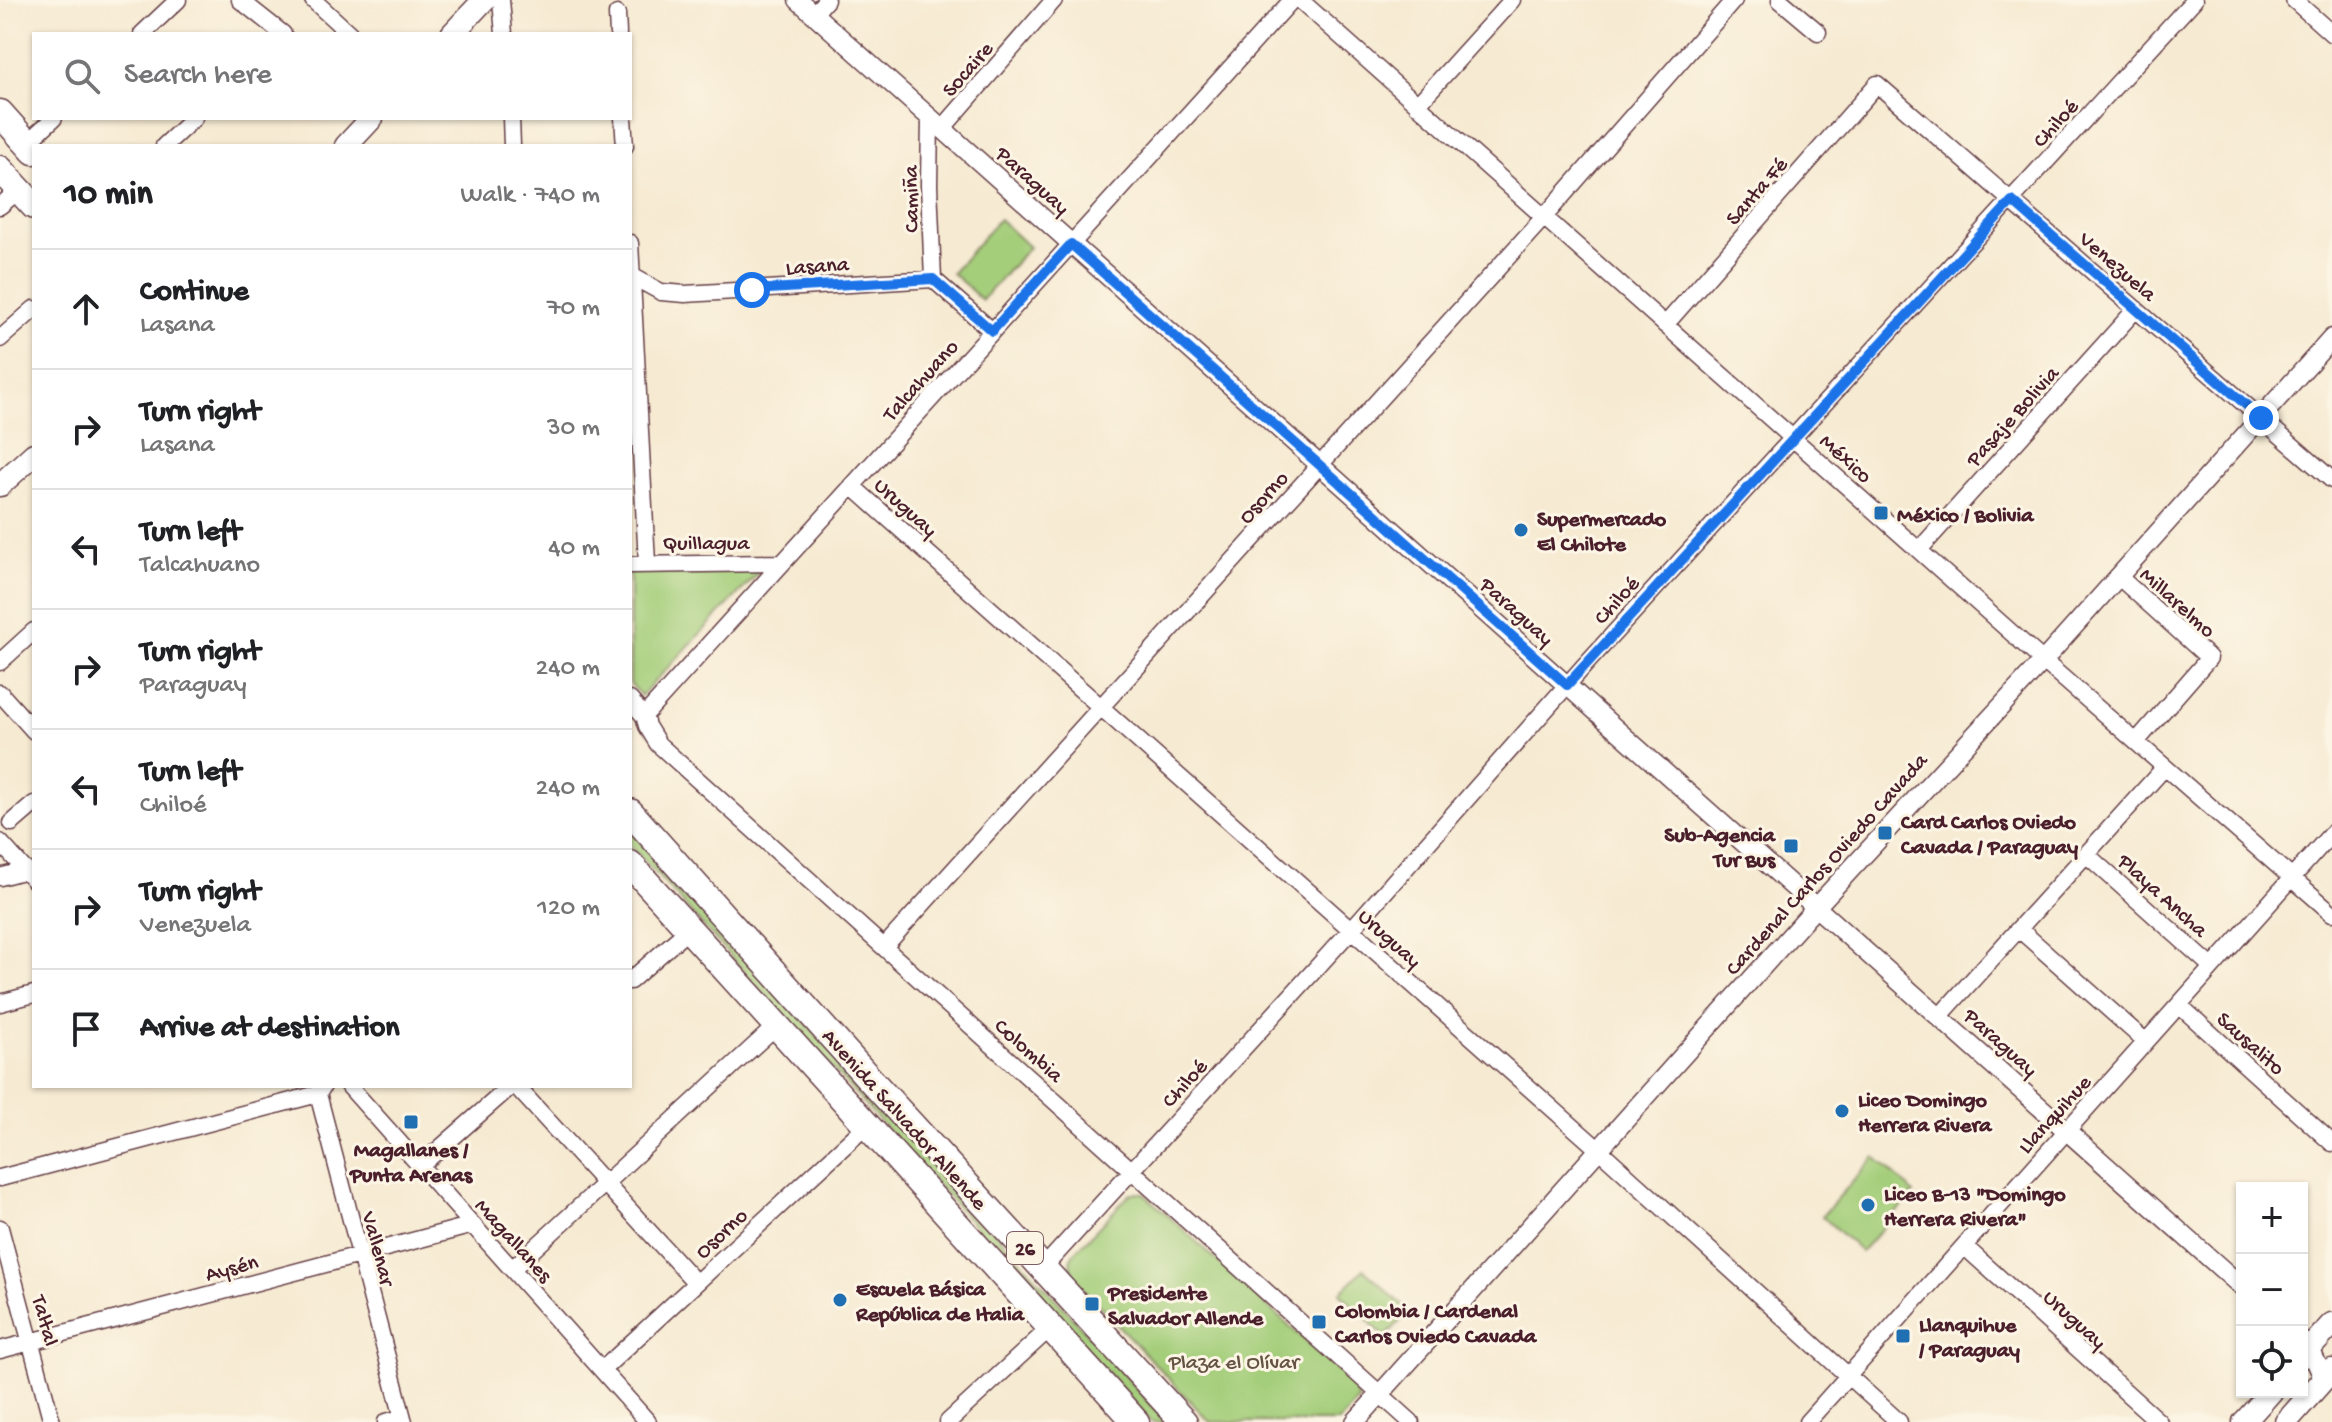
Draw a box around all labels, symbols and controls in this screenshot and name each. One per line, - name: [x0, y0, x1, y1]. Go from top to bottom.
- search box: [32, 32, 632, 120]
- street label: Socaire: [938, 37, 1001, 104]
- icon: search: [60, 54, 104, 98]
- text: Search here: [124, 59, 272, 94]
- street label: Chiloé: [2029, 95, 2086, 154]
- street label: Paraguay: [988, 141, 1074, 222]
- street label: Santa Fé: [1721, 153, 1795, 232]
- street label: Camiña: [899, 164, 927, 233]
- text: 10 min: [64, 176, 153, 216]
- text: Walk · 740 m: [460, 181, 600, 212]
- street label: Venezuela: [2072, 227, 2161, 309]
- street label: Lasana: [785, 253, 851, 283]
- route start: [734, 272, 770, 308]
- text: Continue: [140, 276, 249, 311]
- icon: ahead: [64, 287, 108, 331]
- text: 70 m: [547, 294, 600, 325]
- text: Lasana: [140, 311, 215, 342]
- street label: Talcahuano: [877, 335, 966, 430]
- street label: Pasaje Bolivia: [1961, 361, 2067, 474]
- text: Turn right: [140, 396, 260, 431]
- route end: [2243, 400, 2279, 436]
- icon: right: [64, 407, 108, 451]
- text: 30 m: [547, 414, 600, 445]
- street label: México: [1813, 430, 1876, 490]
- text: Lasana: [140, 431, 215, 462]
- street label: Osorno: [1234, 467, 1296, 531]
- street label: Uruguay: [867, 474, 942, 544]
- marker: México / Bolivia: [1872, 504, 1890, 522]
- place label: México / Bolivia: [1897, 504, 2035, 530]
- place label: Supermercado El Chilote: [1537, 508, 1667, 559]
- text: Turn left: [140, 516, 241, 551]
- marker: Supermercado El Chilote: [1512, 521, 1530, 539]
- icon: left: [64, 527, 108, 571]
- street label: Quillagua: [663, 532, 750, 558]
- text: 40 m: [548, 534, 600, 565]
- text: Talcahuano: [140, 551, 260, 582]
- street label: Millarelmo: [2133, 563, 2220, 645]
- street label: Paraguay: [1472, 572, 1558, 653]
- street label: Chiloé: [1590, 572, 1647, 631]
- text: Turn right: [140, 636, 260, 671]
- icon: right: [64, 647, 108, 691]
- text: 240 m: [536, 654, 600, 685]
- text: Paraguay: [140, 671, 247, 702]
- street label: Cardenal Carlos Oviedo Cavada: [1721, 749, 1935, 982]
- text: Turn left: [140, 756, 241, 791]
- icon: left: [64, 767, 108, 811]
- text: 240 m: [536, 774, 600, 805]
- text: Chiloé: [140, 791, 206, 822]
- place label: Card Carlos Oviedo Cavada / Paraguay: [1900, 811, 2078, 862]
- place label: Sub-Agencia Tur Bus: [1664, 824, 1777, 875]
- marker: Card Carlos Oviedo Cavada / Paraguay: [1876, 824, 1894, 842]
- marker: Sub-Agencia Tur Bus: [1782, 837, 1800, 855]
- street label: Playa Ancha: [2110, 849, 2212, 945]
- text: Turn right: [140, 876, 260, 911]
- icon: right: [64, 887, 108, 931]
- text: 120 m: [537, 894, 600, 925]
- street label: Uruguay: [1351, 905, 1426, 975]
- text: Venezuela: [140, 911, 251, 942]
- street label: Paraguay: [1956, 1003, 2042, 1084]
- icon: arrive: [64, 1007, 108, 1051]
- street label: Sausalito: [2210, 1008, 2289, 1082]
- text: Arrive at destination: [140, 1012, 400, 1047]
- street label: Colombia: [987, 1014, 1068, 1090]
- street label: Avenida Salvador Allende: [815, 1025, 992, 1217]
- street label: Chiloé: [1158, 1055, 1215, 1114]
- street label: Llanquihue: [2014, 1070, 2099, 1161]
- place label: Liceo Domingo Herrera Rivera: [1858, 1089, 1993, 1140]
- marker: Liceo Domingo Herrera Rivera: [1833, 1102, 1851, 1120]
- marker: Magallanes / Punta Arenas: [402, 1113, 420, 1131]
- place label: Magallanes / Punta Arenas: [349, 1139, 474, 1190]
- map controls: [2236, 1182, 2308, 1398]
- button: +: [2236, 1182, 2308, 1254]
- place label: Liceo B-13 "Domingo Herrera Rivera": [1884, 1183, 2066, 1234]
- street label: Magallanes: [468, 1194, 557, 1290]
- marker: Liceo B-13 "Domingo Herrera Rivera": [1859, 1196, 1877, 1214]
- street label: Osorno: [691, 1204, 754, 1266]
- street label: Vallenar: [353, 1208, 399, 1291]
- road number: 26: [1007, 1232, 1043, 1264]
- street label: Aysén: [203, 1250, 262, 1289]
- button: −: [2236, 1254, 2308, 1326]
- place label: Escuela Básica República de Italia: [855, 1278, 1026, 1329]
- place label: Presidente Salvador Allende: [1107, 1282, 1264, 1333]
- street label: Uruguay: [2036, 1286, 2111, 1356]
- street label: Taltal: [23, 1291, 62, 1349]
- marker: Escuela Básica República de Italia: [831, 1291, 849, 1309]
- marker: Presidente Salvador Allende: [1083, 1295, 1101, 1313]
- place label: Colombia / Cardenal Carlos Oviedo Cavada: [1334, 1300, 1538, 1351]
- marker: Colombia / Cardenal Carlos Oviedo Cavada: [1310, 1313, 1328, 1331]
- place label: Llanquihue / Paraguay: [1918, 1314, 2020, 1365]
- button: locate: [2236, 1326, 2308, 1398]
- marker: Llanquihue / Paraguay: [1894, 1327, 1912, 1345]
- park label: Plaza el Olívar: [1168, 1351, 1301, 1377]

